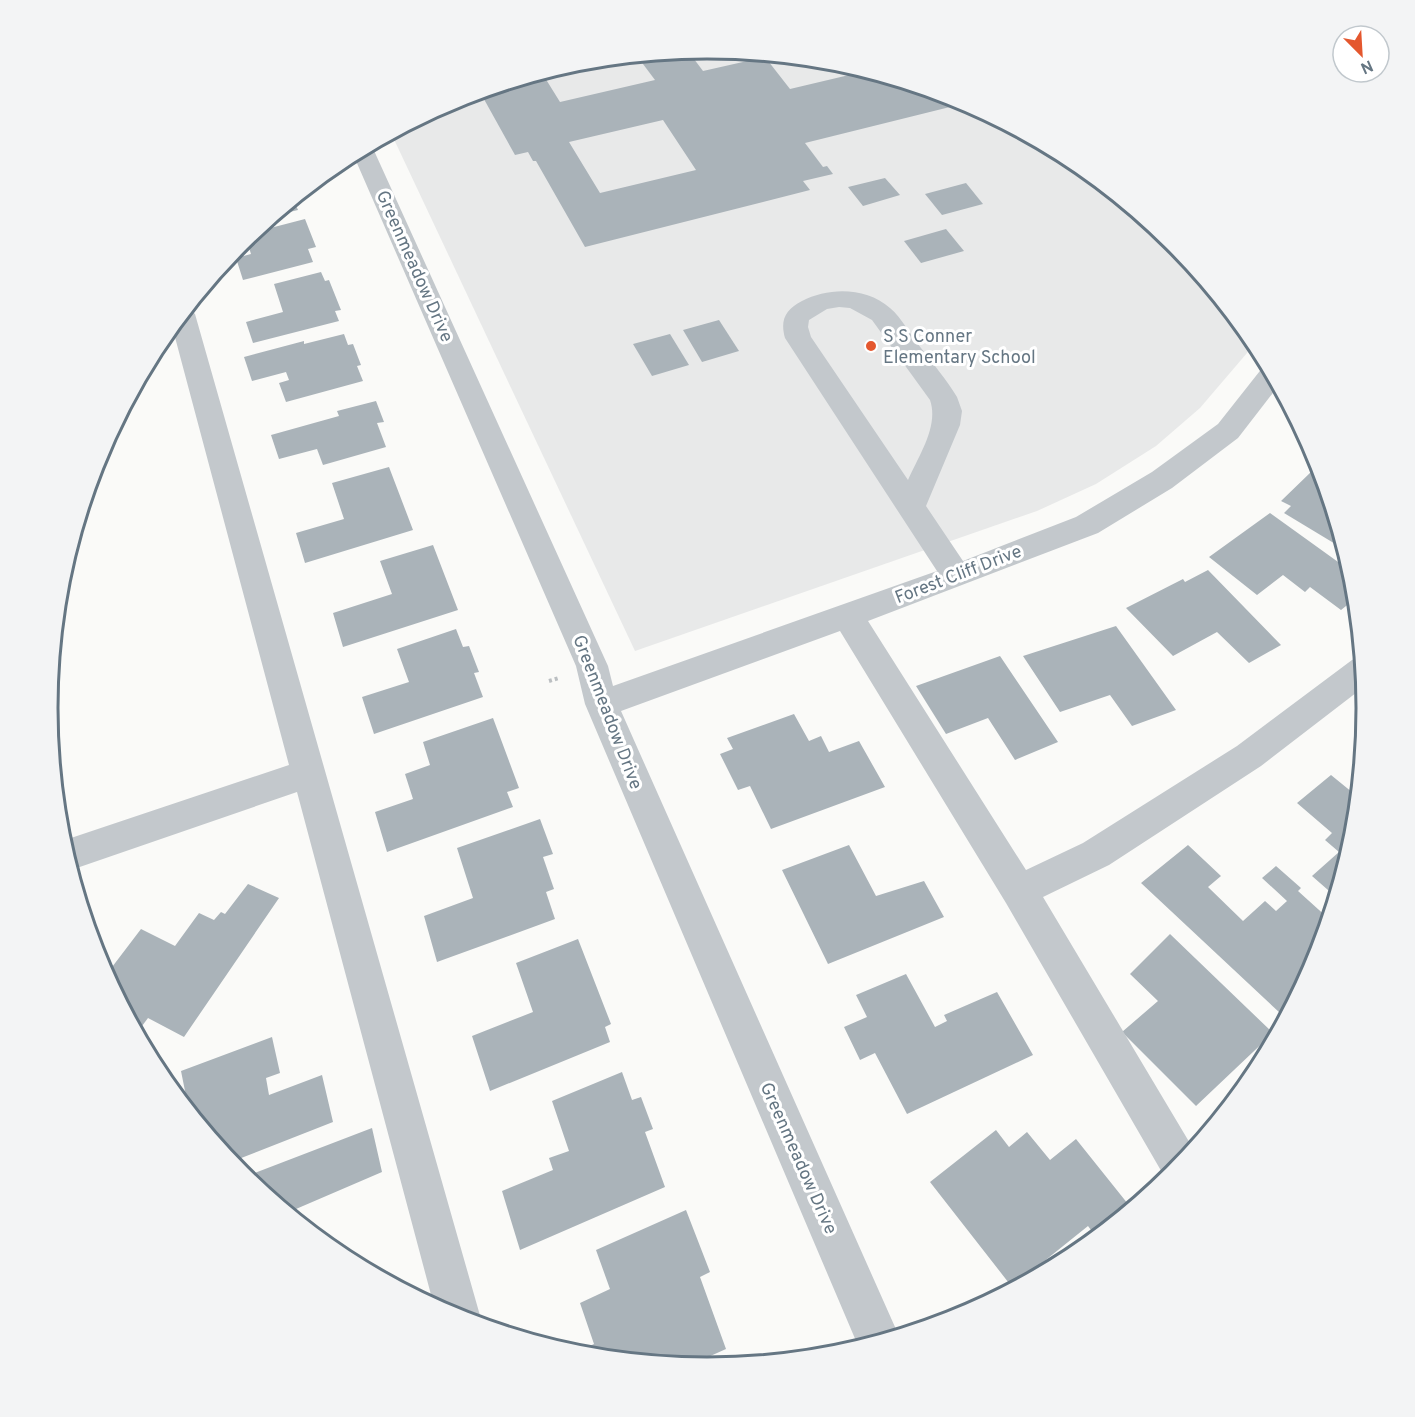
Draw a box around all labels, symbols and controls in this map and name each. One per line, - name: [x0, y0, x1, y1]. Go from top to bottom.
- north arrow: [1331, 24, 1391, 84]
- text: N: [1357, 54, 1376, 77]
- street label: Greenmeadow Drive: [370, 187, 457, 346]
- place label: S S Conner Elementary School: [883, 326, 1036, 370]
- marker: S S Conner Elementary School: [864, 339, 878, 353]
- street label: Forest Cliff Drive: [892, 541, 1025, 610]
- street label: Greenmeadow Drive: [567, 632, 647, 793]
- street label: Greenmeadow Drive: [754, 1079, 841, 1238]

